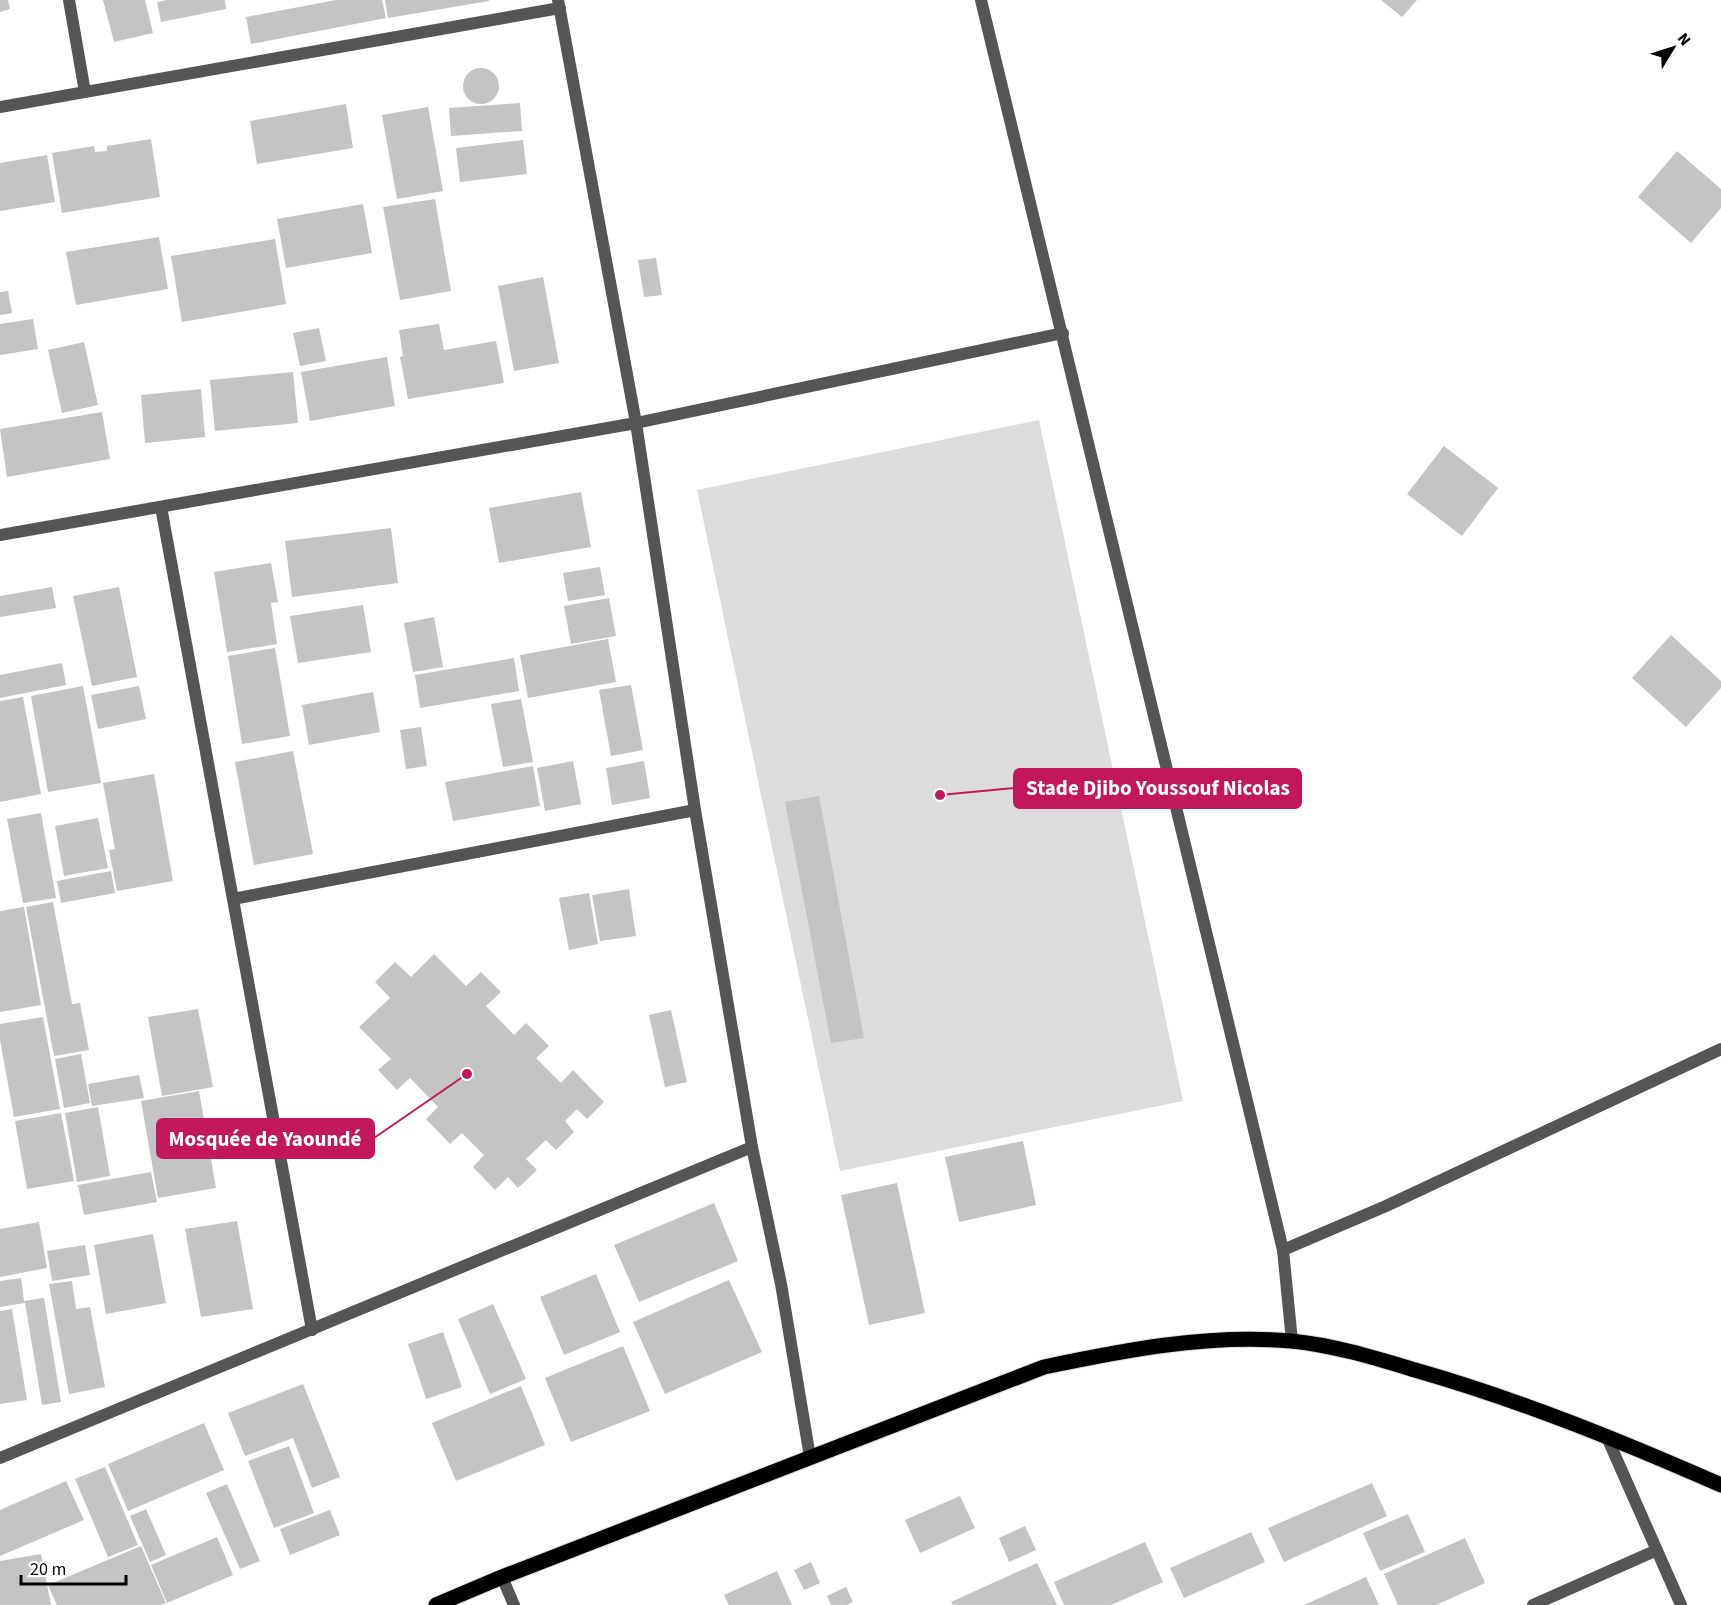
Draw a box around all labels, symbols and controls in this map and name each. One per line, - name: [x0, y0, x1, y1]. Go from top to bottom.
- north arrow: [1643, 18, 1703, 78]
- text: N: [1672, 28, 1696, 50]
- callout: Stade Djibo Youssouf Nicolas: [1014, 769, 1301, 808]
- text: Stade Djibo Youssouf Nicolas: [1026, 773, 1290, 803]
- callout: Mosquée de Yaoundé: [157, 1119, 374, 1158]
- text: Mosquée de Yaoundé: [169, 1124, 362, 1154]
- scale bar: [21, 1548, 126, 1586]
- text: 20 m: [30, 1557, 66, 1582]

